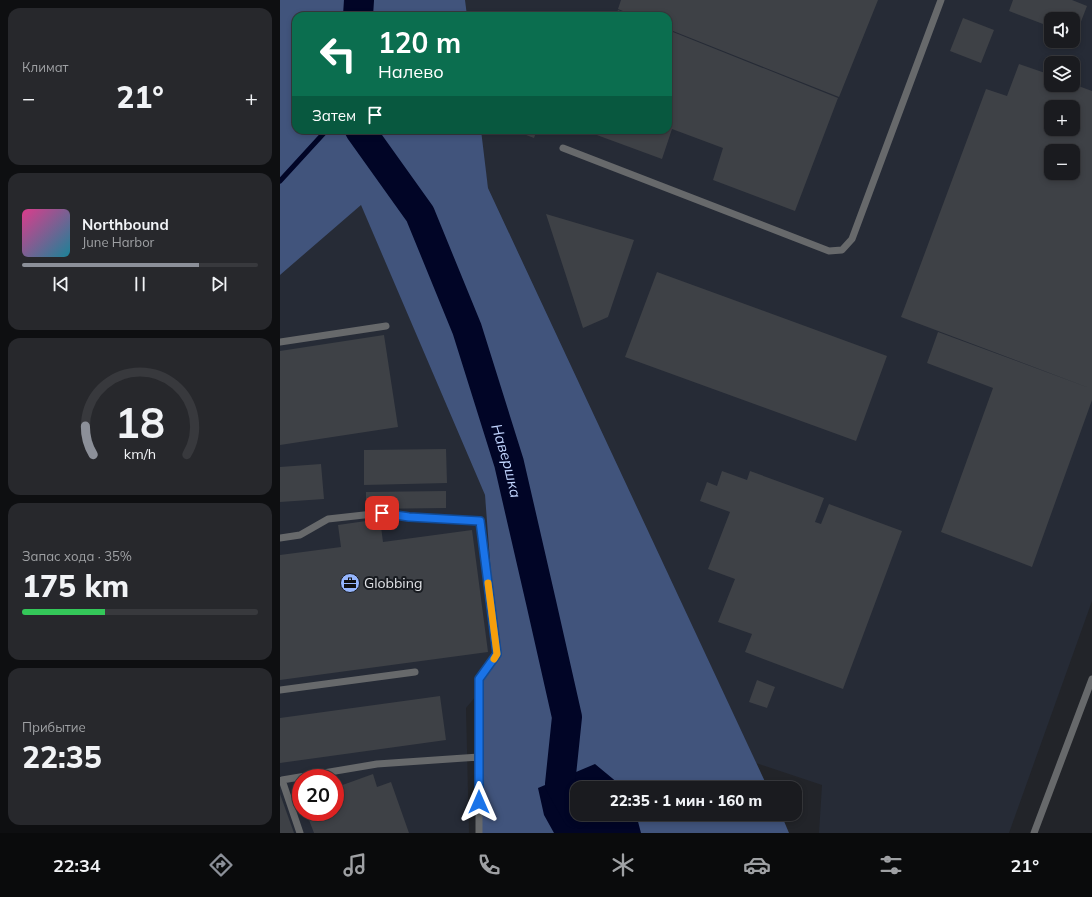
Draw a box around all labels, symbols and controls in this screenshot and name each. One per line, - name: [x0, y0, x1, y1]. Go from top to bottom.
- map controls: [1044, 12, 1080, 180]
- button: sound: [1044, 12, 1080, 48]
- text: 120 m: [378, 25, 461, 60]
- icon: left: [312, 28, 364, 80]
- button: layers: [1044, 56, 1080, 92]
- text: Климат: [22, 59, 69, 75]
- text: Налево: [378, 60, 444, 83]
- text: 21°: [116, 78, 164, 116]
- text: −: [22, 84, 35, 112]
- text: +: [245, 84, 258, 112]
- button: +: [1044, 100, 1080, 136]
- icon: arrive: [364, 104, 386, 126]
- text: Затем: [312, 106, 356, 125]
- button: −: [1044, 144, 1080, 180]
- text: Northbound: [82, 215, 169, 234]
- text: June Harbor: [82, 234, 154, 250]
- icon: previous: [50, 273, 72, 295]
- icon: pause: [129, 273, 151, 295]
- icon: next: [208, 273, 230, 295]
- text: 18: [115, 395, 165, 447]
- water label: Навершка: [488, 421, 526, 499]
- text: km/h: [124, 444, 156, 462]
- pin: [365, 496, 399, 530]
- icon: arrive: [371, 502, 393, 524]
- text: Запас хода · 35%: [22, 548, 132, 564]
- text: 175 km: [22, 567, 129, 605]
- office icon: Globbing: [339, 572, 361, 594]
- place label: Globbing: [364, 574, 422, 592]
- text: Прибытие: [22, 719, 86, 735]
- text: 22:35: [22, 738, 102, 776]
- speed limit sign: 20: [292, 769, 344, 821]
- position arrow: [458, 781, 500, 823]
- text: 22:35 · 1 мин · 160 m: [610, 791, 762, 810]
- icon: directions: [207, 851, 235, 879]
- icon: music: [341, 851, 369, 879]
- icon: phone: [475, 851, 503, 879]
- icon: climate: [609, 851, 637, 879]
- icon: car: [743, 851, 771, 879]
- icon: filters: [877, 851, 905, 879]
- text: 22:34: [53, 854, 101, 877]
- text: 21°: [1011, 854, 1039, 877]

